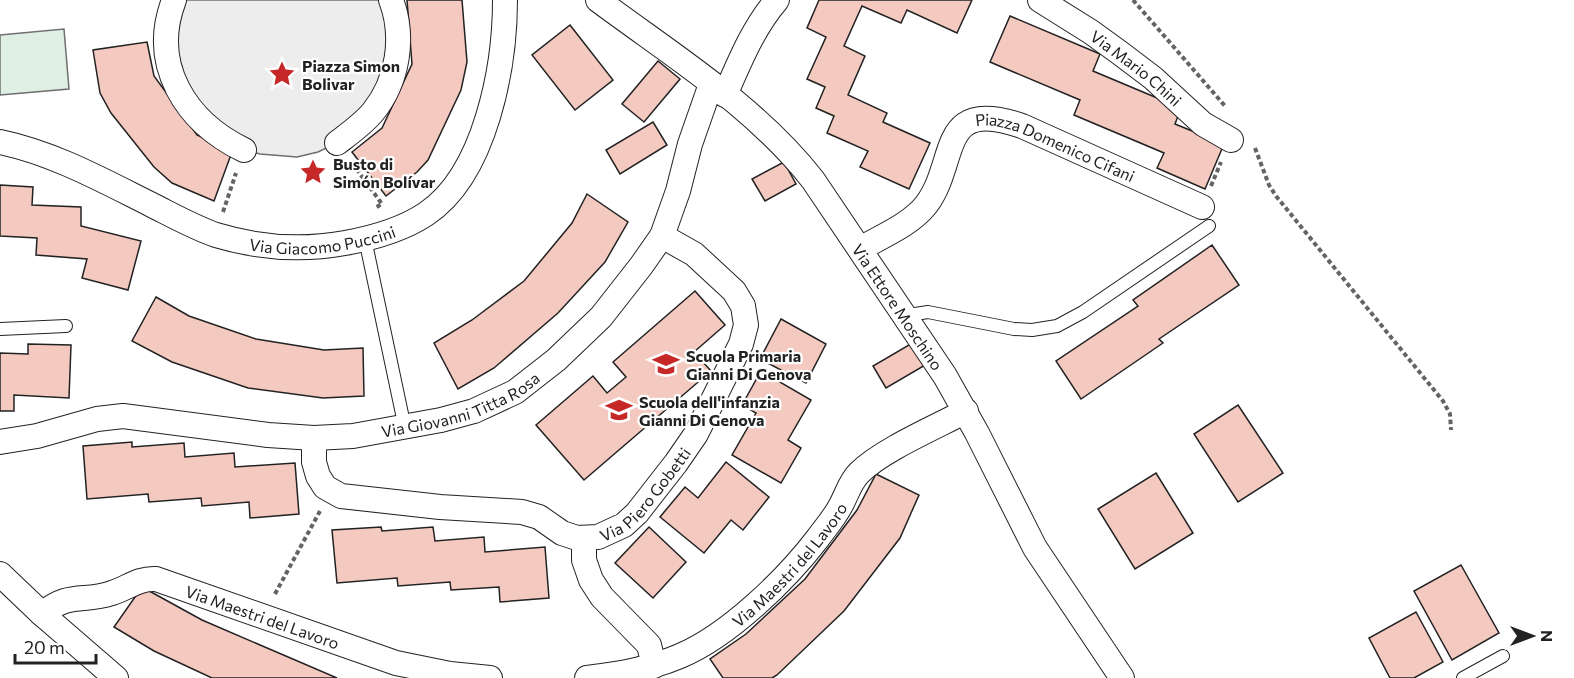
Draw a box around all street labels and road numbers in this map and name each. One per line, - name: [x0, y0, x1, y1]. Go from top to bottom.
- street label: Via Mario Chini: [1087, 26, 1186, 109]
- street label: Piazza Domenico Cifani: [974, 109, 1138, 185]
- street label: Via Giacomo Puccini: [248, 221, 398, 257]
- street label: Via Ettore Moschino: [849, 240, 948, 373]
- street label: Via Giovanni Titta Rosa: [379, 367, 543, 440]
- street label: Via Piero Gobetti: [596, 444, 694, 545]
- street label: Via Maestri del Lavoro: [728, 499, 850, 630]
- street label: Via Maestri del Lavoro: [183, 581, 342, 652]

